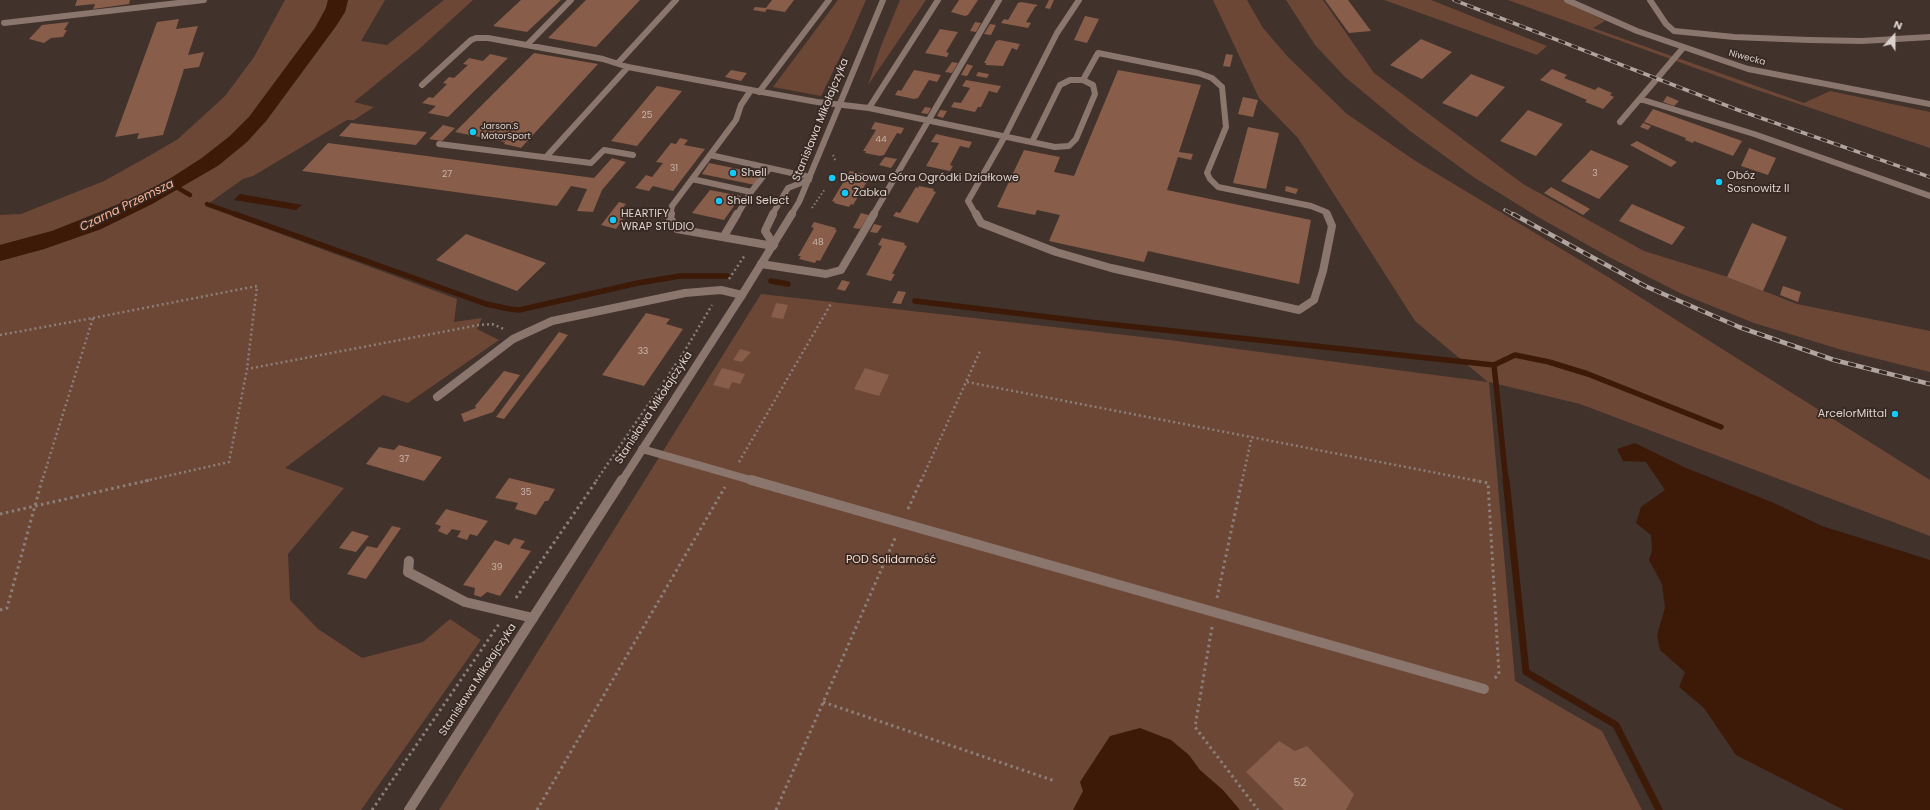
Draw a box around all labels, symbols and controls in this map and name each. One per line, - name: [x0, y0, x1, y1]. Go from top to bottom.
- north arrow: [1874, 16, 1914, 56]
- text: N: [1892, 16, 1905, 34]
- street label: Niwecka: [1727, 48, 1767, 68]
- street label: Stanisława Mikołajczyka: [790, 56, 852, 184]
- house number: 25: [642, 111, 652, 121]
- place label: Jarson.S MotorSport: [481, 122, 531, 143]
- marker: Jarson.S MotorSport: [468, 127, 478, 137]
- house number: 44: [875, 135, 887, 145]
- house number: 31: [670, 164, 678, 174]
- place label: Shell: [741, 166, 767, 180]
- marker: Shell: [728, 168, 738, 178]
- house number: 3: [1592, 169, 1598, 179]
- place label: Obóz Sosnowitz II: [1727, 169, 1789, 195]
- house number: 27: [442, 170, 452, 180]
- place label: Dębowa Góra Ogródki Działkowe: [840, 171, 1019, 185]
- marker: Dębowa Góra Ogródki Działkowe: [827, 173, 837, 183]
- water label: Czarna Przemsza: [77, 177, 177, 235]
- marker: Obóz Sosnowitz II: [1714, 177, 1724, 187]
- place label: Żabka: [853, 186, 887, 200]
- marker: Żabka: [840, 188, 850, 198]
- place label: Shell Select: [727, 194, 789, 208]
- marker: Shell Select: [714, 196, 724, 206]
- place label: HEARTIFY WRAP STUDIO: [621, 207, 694, 233]
- marker: HEARTIFY WRAP STUDIO: [608, 215, 618, 225]
- house number: 48: [812, 238, 824, 248]
- house number: 33: [638, 347, 648, 357]
- street label: Stanisława Mikołajczyka: [613, 349, 695, 467]
- place label: ArcelorMittal: [1818, 407, 1887, 421]
- marker: ArcelorMittal: [1890, 409, 1900, 419]
- house number: 37: [399, 455, 409, 465]
- house number: 35: [521, 488, 531, 498]
- park label: POD Solidarność: [846, 553, 936, 567]
- house number: 39: [492, 563, 502, 573]
- street label: Stanisława Mikołajczyka: [437, 621, 519, 739]
- house number: 52: [1293, 776, 1307, 790]

